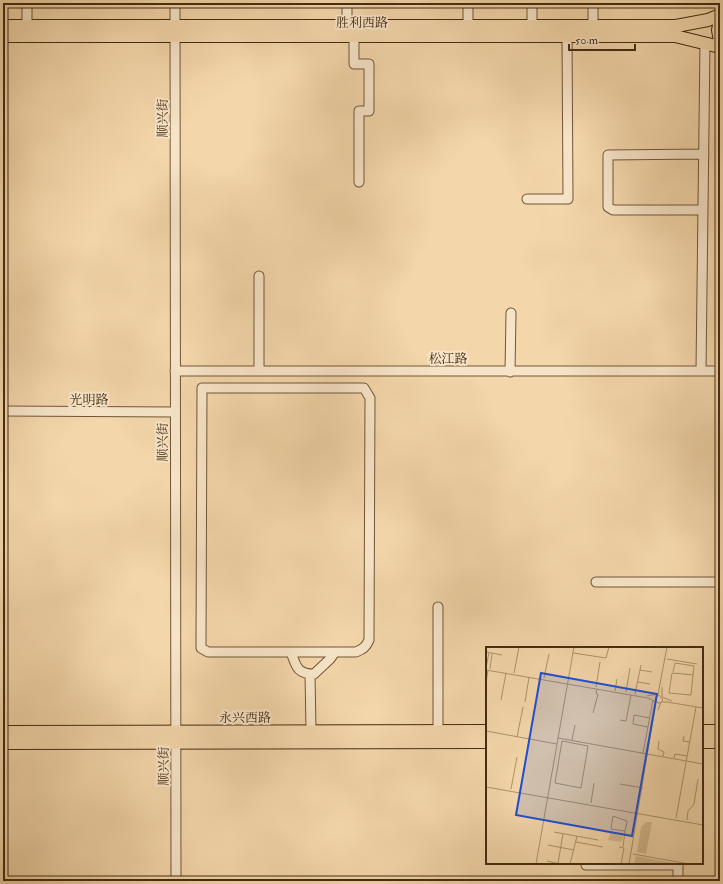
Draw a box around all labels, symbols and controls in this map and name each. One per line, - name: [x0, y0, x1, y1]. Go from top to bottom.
- street label: 胜利西路: [336, 15, 388, 31]
- scale bar: [569, 26, 635, 52]
- text: 50 m: [575, 33, 599, 48]
- street label: 顺兴街: [155, 98, 171, 138]
- street label: 松江路: [428, 351, 468, 367]
- street label: 光明路: [69, 392, 109, 408]
- street label: 顺兴街: [155, 422, 171, 462]
- inset map: [486, 647, 703, 864]
- street label: 永兴西路: [219, 710, 271, 726]
- street label: 顺兴街: [156, 746, 172, 786]

